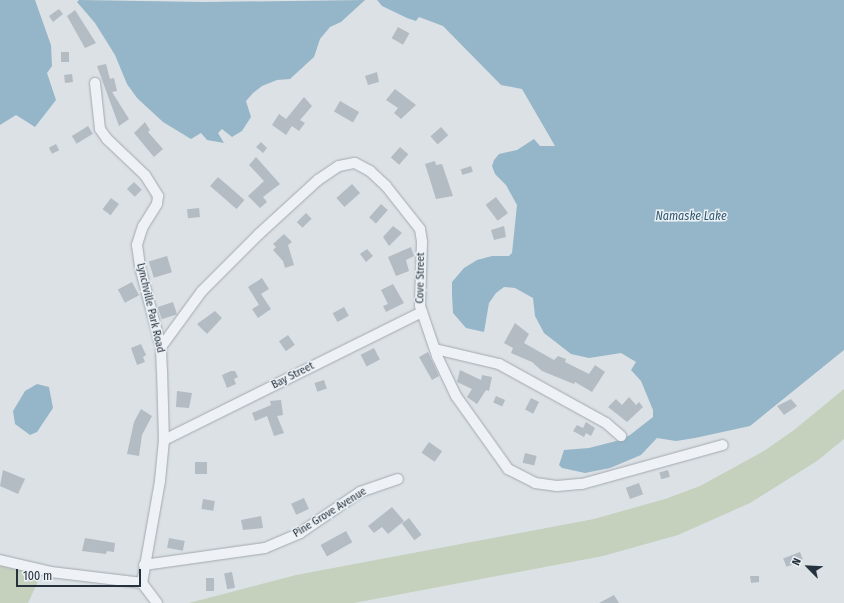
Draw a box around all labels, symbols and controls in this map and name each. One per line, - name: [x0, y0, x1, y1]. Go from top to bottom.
- water label: Namaske Lake: [655, 210, 727, 224]
- street label: Cove Street: [414, 252, 428, 304]
- street label: Lynchville Park Road: [133, 262, 167, 354]
- street label: Bay Street: [270, 360, 316, 392]
- street label: Pine Grove Avenue: [291, 485, 369, 541]
- north arrow: [788, 547, 828, 587]
- text: N: [789, 556, 804, 568]
- scale bar: [18, 561, 143, 587]
- text: 100 m: [23, 569, 52, 583]

